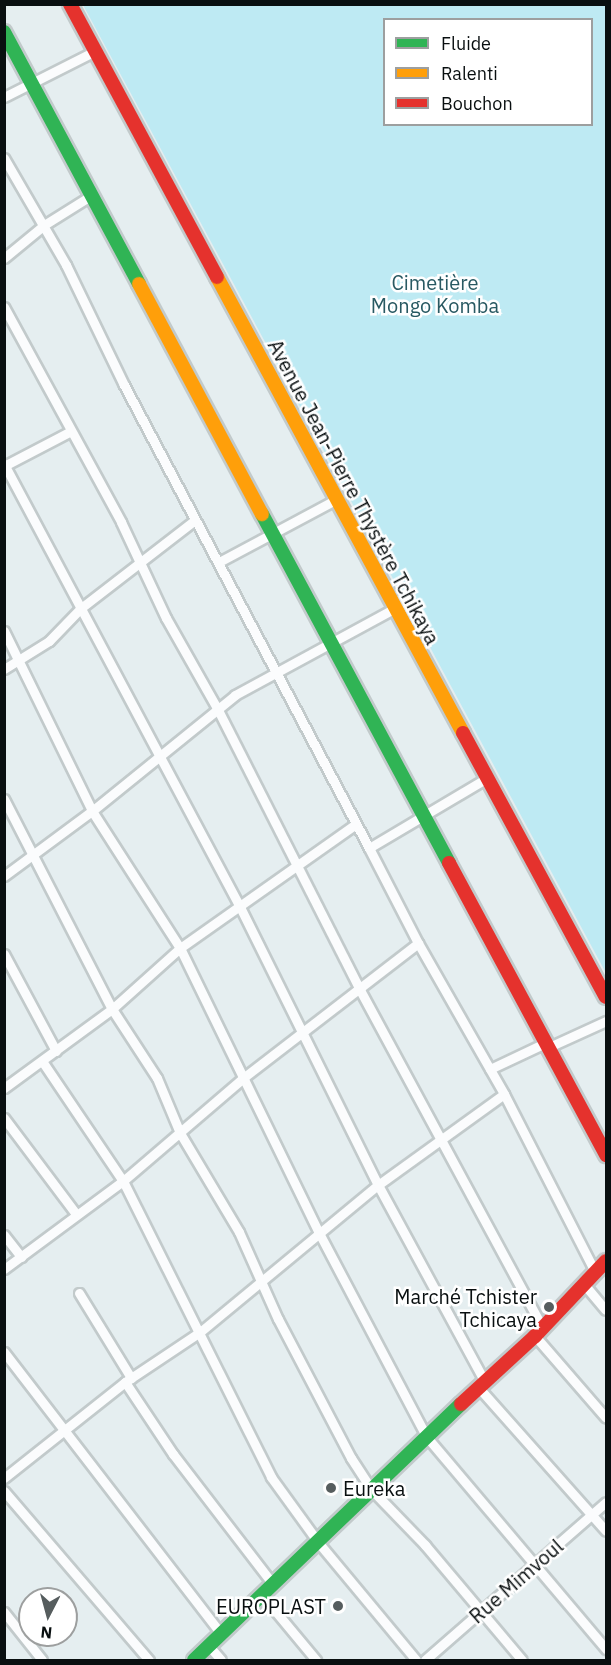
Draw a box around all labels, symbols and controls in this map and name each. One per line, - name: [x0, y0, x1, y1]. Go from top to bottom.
- legend: [383, 18, 593, 126]
- text: Fluide: [441, 32, 491, 55]
- text: Ralenti: [441, 62, 498, 85]
- text: Bouchon: [441, 92, 513, 115]
- park label: Cimetière Mongo Komba: [371, 271, 499, 318]
- street label: Avenue Jean-Pierre Thystère Tchikaya: [263, 335, 445, 649]
- place label: Marché Tchister Tchicaya: [394, 1284, 537, 1331]
- marker: Marché Tchister Tchicaya: [542, 1300, 556, 1314]
- place label: Eureka: [343, 1476, 405, 1500]
- marker: Eureka: [324, 1481, 338, 1495]
- street label: Rue Mimvoul: [464, 1534, 568, 1628]
- north arrow: [18, 1587, 78, 1647]
- place label: EUROPLAST: [216, 1594, 326, 1618]
- marker: EUROPLAST: [331, 1599, 345, 1613]
- text: N: [40, 1622, 53, 1643]

